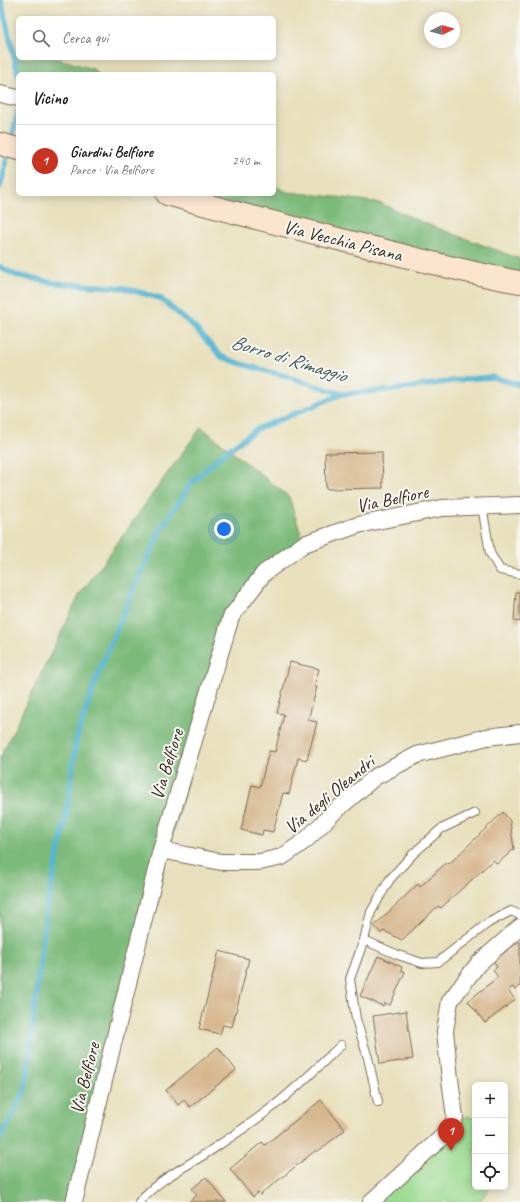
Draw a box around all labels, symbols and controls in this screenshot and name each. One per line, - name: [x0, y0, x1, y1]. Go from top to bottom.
- north arrow: [424, 12, 460, 48]
- search box: [16, 16, 276, 60]
- icon: search: [30, 27, 52, 49]
- text: Cerca qui: [62, 29, 108, 48]
- text: Vicino: [32, 88, 67, 109]
- text: Giardini Belfiore: [70, 143, 153, 162]
- text: 1: [42, 153, 48, 169]
- text: 240 m: [232, 153, 260, 169]
- text: Parco · Via Belfiore: [70, 162, 153, 178]
- street label: Via Vecchia Pisana: [281, 215, 406, 268]
- water label: Borro di Rimaggio: [228, 329, 352, 389]
- street label: Via Belfiore: [354, 479, 432, 518]
- your location: [214, 519, 234, 539]
- street label: Via Belfiore: [145, 724, 190, 803]
- street label: Via degli Oleandri: [280, 749, 381, 839]
- street label: Via Belfiore: [65, 1038, 106, 1116]
- map controls: [472, 1082, 508, 1190]
- button: +: [472, 1082, 508, 1118]
- pin: 1: [438, 1118, 464, 1151]
- button: −: [472, 1118, 508, 1154]
- button: locate: [472, 1154, 508, 1190]

